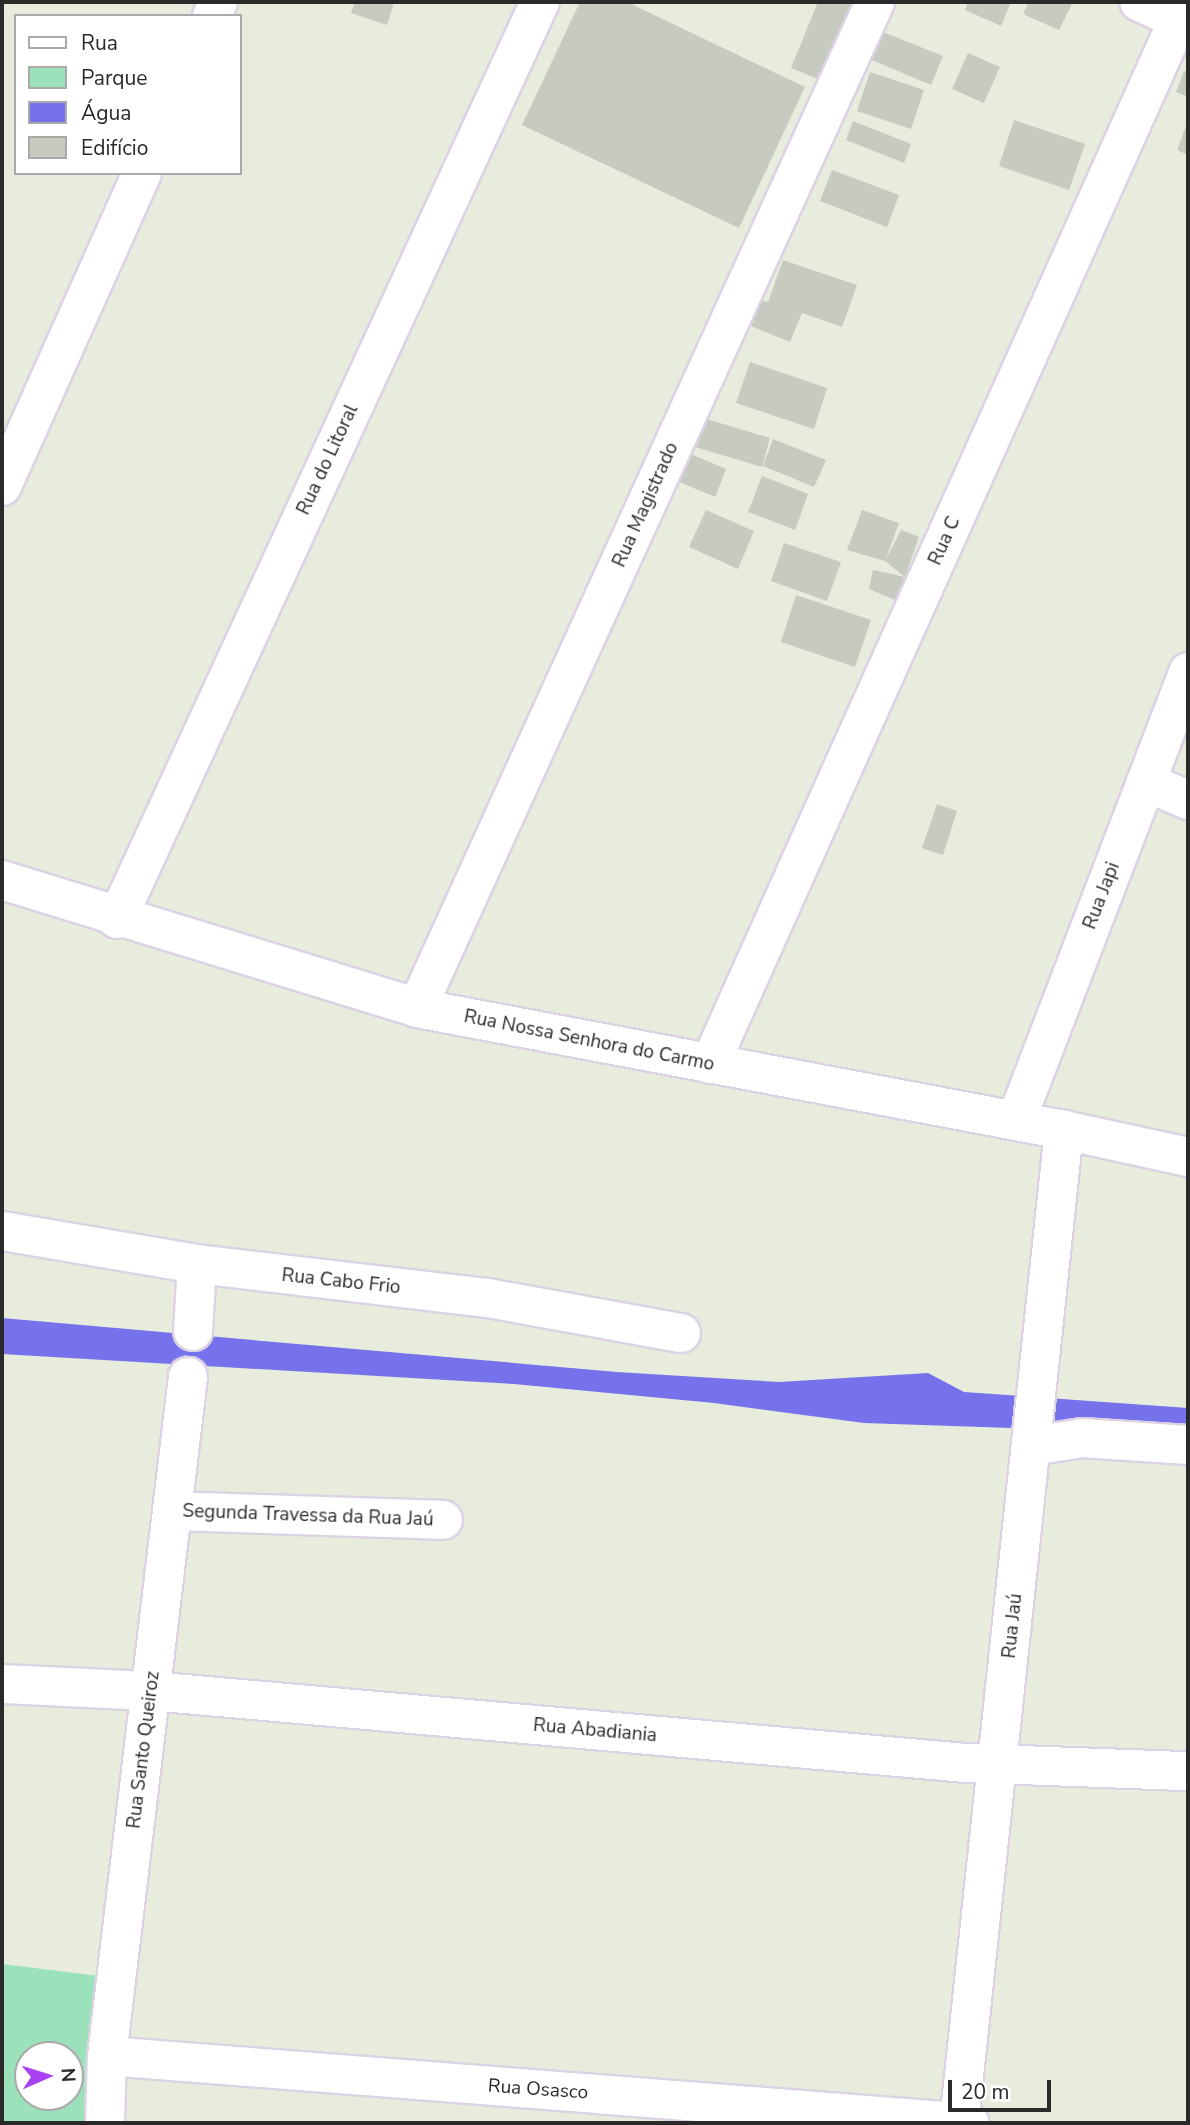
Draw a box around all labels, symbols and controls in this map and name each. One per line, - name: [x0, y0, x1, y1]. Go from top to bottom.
- legend: [14, 14, 242, 175]
- text: Rua: [81, 29, 118, 57]
- text: Parque: [81, 64, 148, 92]
- text: Água: [81, 99, 131, 127]
- text: Edifício: [81, 134, 148, 162]
- street label: Rua do Litoral: [293, 401, 363, 519]
- street label: Rua Magistrado: [608, 439, 684, 571]
- street label: Rua C: [924, 513, 966, 569]
- street label: Rua Japi: [1079, 859, 1125, 933]
- street label: Rua Nossa Senhora do Carmo: [462, 1006, 716, 1076]
- street label: Rua Cabo Frio: [280, 1264, 402, 1300]
- street label: Segunda Travessa da Rua Jaú: [182, 1500, 434, 1532]
- street label: Rua Jaú: [998, 1592, 1028, 1660]
- street label: Rua Santo Queiroz: [123, 1670, 165, 1830]
- street label: Rua Abadiania: [532, 1714, 658, 1748]
- north arrow: [14, 2041, 84, 2111]
- scale bar: [952, 2066, 1055, 2110]
- text: N: [55, 2067, 81, 2083]
- street label: Rua Osasco: [487, 2075, 589, 2105]
- text: 20 m: [961, 2078, 1010, 2106]

